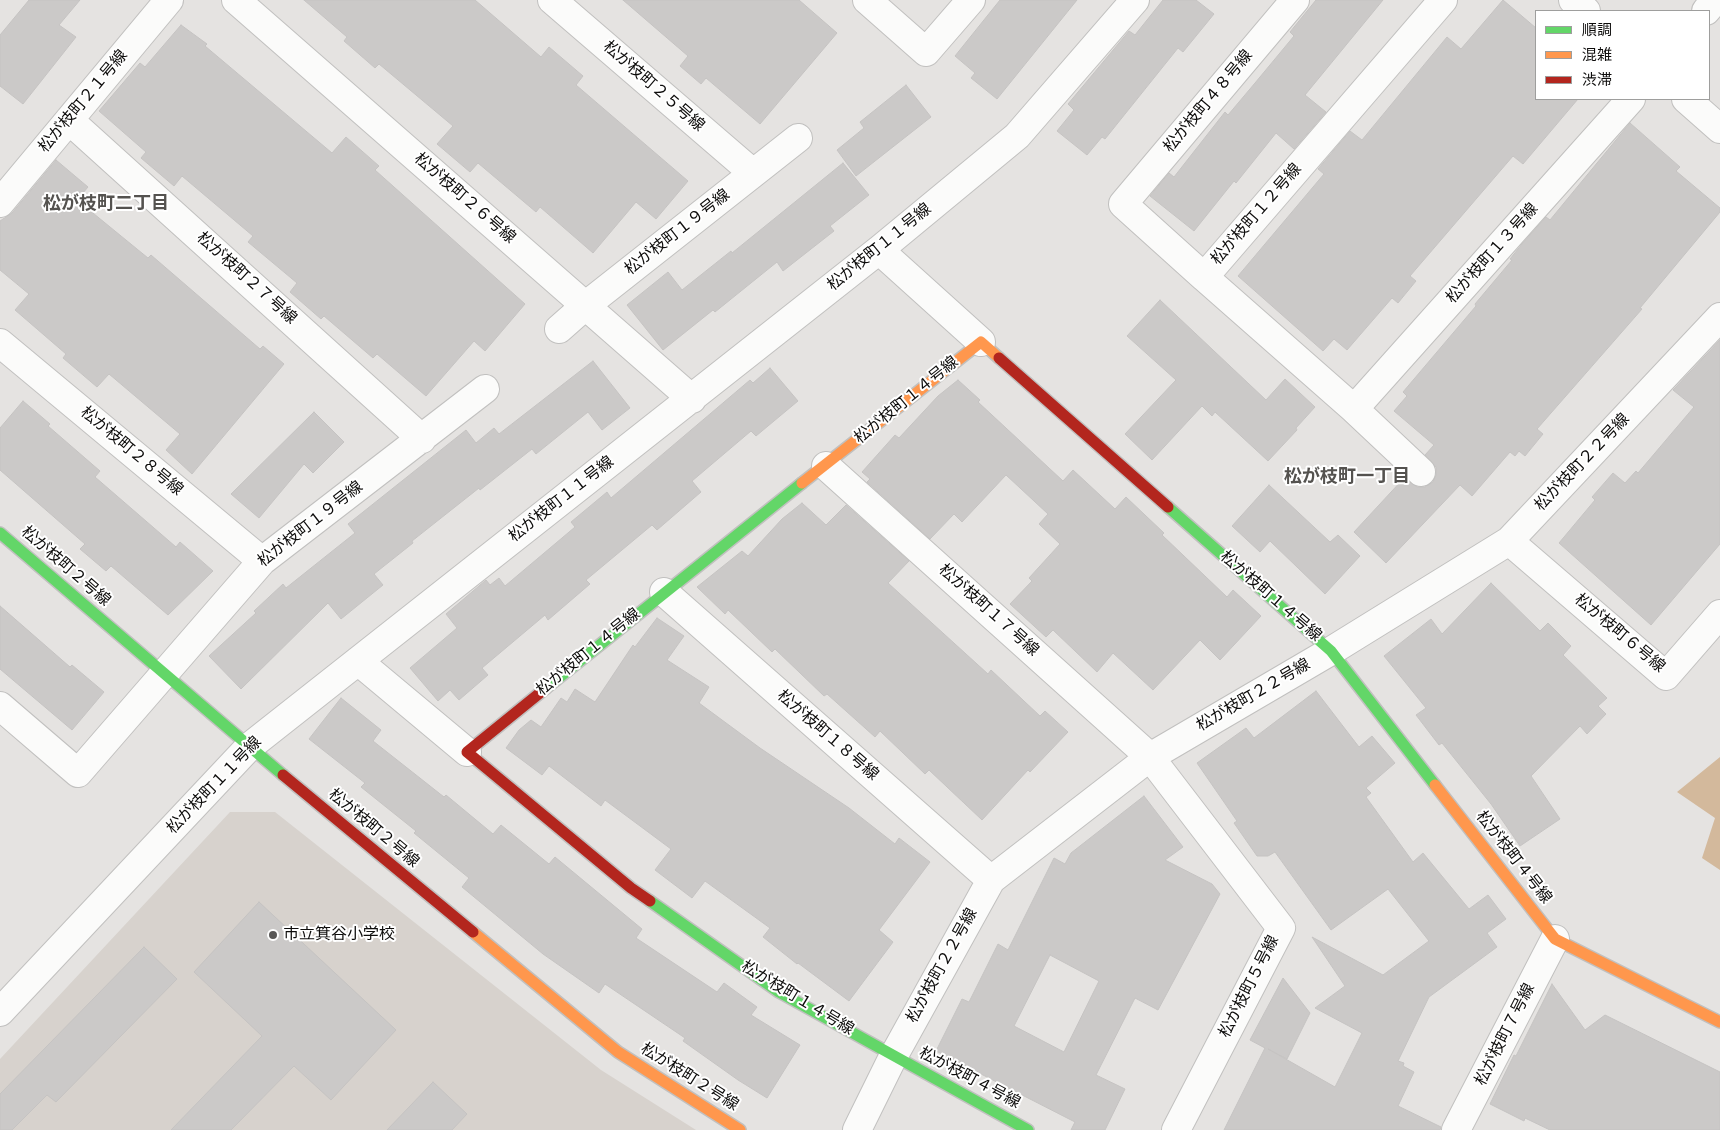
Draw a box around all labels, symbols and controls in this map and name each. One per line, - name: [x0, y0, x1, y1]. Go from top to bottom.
- legend: [1535, 10, 1710, 100]
- text: 順調: [1582, 20, 1612, 41]
- street label: 松が枝町２５号線: [598, 38, 708, 136]
- text: 混雑: [1582, 45, 1612, 66]
- street label: 松が枝町２１号線: [36, 47, 132, 157]
- street label: 松が枝町４８号線: [1161, 47, 1257, 157]
- text: 渋滞: [1582, 70, 1612, 91]
- street label: 松が枝町２６号線: [409, 150, 519, 248]
- street label: 松が枝町１２号線: [1208, 160, 1306, 270]
- street label: 松が枝町１９号線: [622, 186, 734, 280]
- district label: 松が枝町二丁目: [43, 194, 169, 216]
- street label: 松が枝町１１号線: [824, 200, 936, 296]
- street label: 松が枝町１３号線: [1443, 200, 1543, 308]
- street label: 松が枝町２７号線: [192, 229, 300, 329]
- street label: 松が枝町１４号線: [851, 353, 963, 449]
- street label: 松が枝町２８号線: [76, 404, 186, 500]
- street label: 松が枝町２２号線: [1532, 410, 1634, 516]
- street label: 松が枝町１１号線: [506, 453, 618, 547]
- district label: 松が枝町一丁目: [1284, 467, 1410, 489]
- street label: 松が枝町１９号線: [255, 478, 367, 572]
- street label: 松が枝町２号線: [16, 523, 114, 611]
- street label: 松が枝町１４号線: [1215, 548, 1325, 646]
- street label: 松が枝町１７号線: [934, 561, 1042, 661]
- street label: 松が枝町６号線: [1570, 591, 1668, 677]
- street label: 松が枝町１４号線: [533, 605, 645, 701]
- street label: 松が枝町２２号線: [1194, 656, 1314, 736]
- street label: 松が枝町１８号線: [772, 687, 882, 785]
- street label: 松が枝町１１号線: [164, 733, 266, 839]
- street label: 松が枝町２号線: [324, 786, 422, 872]
- street label: 松が枝町４号線: [1471, 808, 1555, 908]
- street label: 松が枝町２２号線: [904, 905, 982, 1027]
- place label: 市立箕谷小学校: [283, 925, 395, 945]
- marker: 市立箕谷小学校: [267, 929, 279, 941]
- street label: 松が枝町５号線: [1216, 933, 1284, 1041]
- street label: 松が枝町１４号線: [737, 958, 857, 1040]
- street label: 松が枝町７号線: [1472, 981, 1540, 1089]
- street label: 松が枝町２号線: [636, 1040, 742, 1116]
- street label: 松が枝町４号線: [915, 1044, 1023, 1114]

